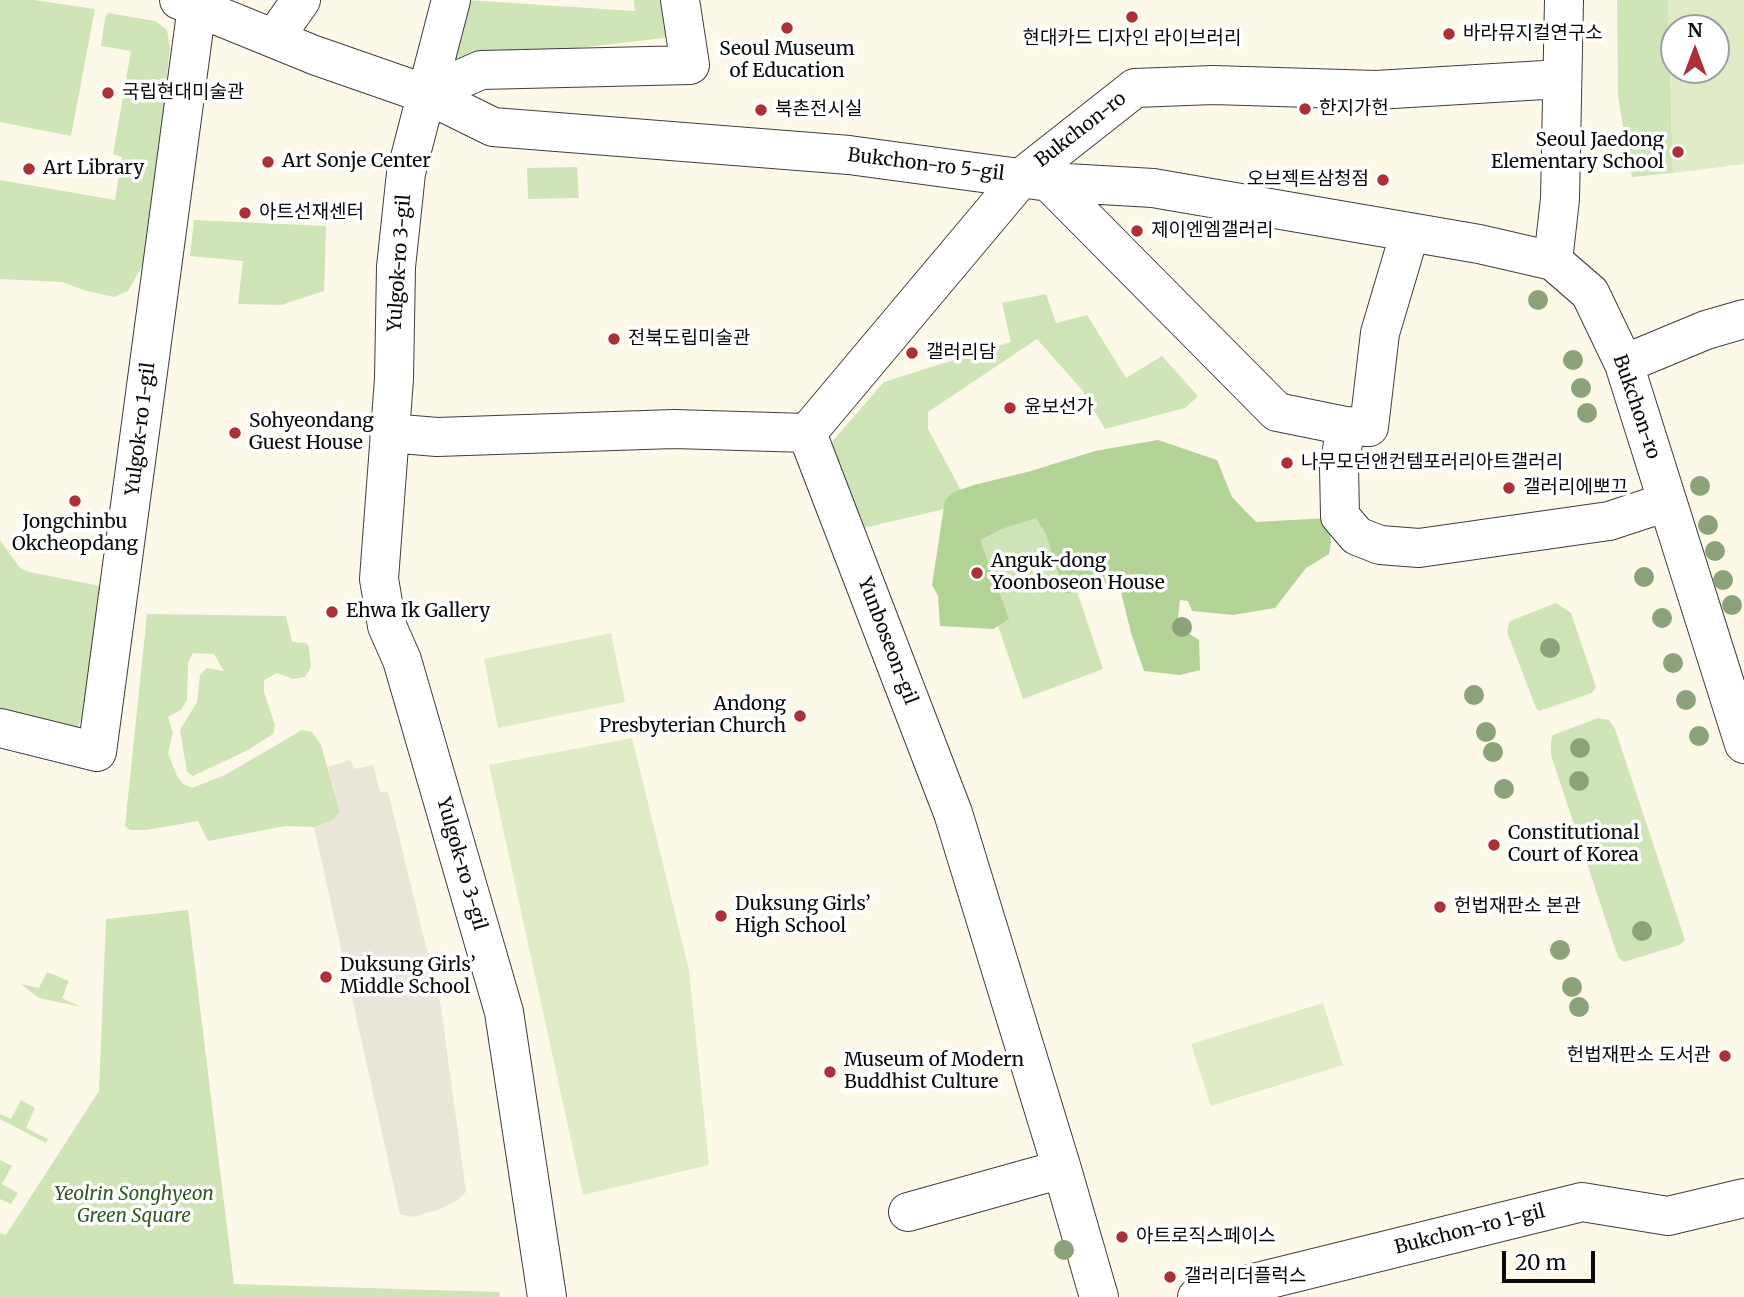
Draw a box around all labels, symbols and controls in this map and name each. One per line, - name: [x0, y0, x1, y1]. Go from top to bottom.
- marker: 현대카드 디자인 라이브러리: [1124, 9, 1140, 25]
- north arrow: [1660, 14, 1730, 84]
- text: N: [1687, 18, 1703, 42]
- marker: Seoul Museum of Education: [779, 20, 795, 36]
- place label: 바라뮤지컬연구소: [1463, 23, 1603, 45]
- marker: 바라뮤지컬연구소: [1441, 26, 1457, 42]
- place label: 현대카드 디자인 라이브러리: [1023, 28, 1241, 50]
- place label: Seoul Museum of Education: [719, 39, 855, 83]
- place label: 국립현대미술관: [122, 82, 244, 104]
- marker: 국립현대미술관: [100, 85, 116, 101]
- street label: Bukchon-ro: [1031, 87, 1131, 173]
- place label: 한지가헌: [1319, 98, 1389, 120]
- place label: 북촌전시실: [775, 99, 862, 121]
- marker: 한지가헌: [1297, 101, 1313, 117]
- marker: 북촌전시실: [753, 102, 769, 118]
- place label: Seoul Jaedong Elementary School: [1491, 130, 1664, 174]
- street label: Bukchon-ro 5-gil: [846, 144, 1006, 186]
- marker: Seoul Jaedong Elementary School: [1670, 144, 1686, 160]
- place label: Art Sonje Center: [282, 151, 431, 173]
- marker: Art Sonje Center: [260, 154, 276, 170]
- place label: Art Library: [43, 158, 144, 180]
- marker: Art Library: [21, 161, 37, 177]
- place label: 오브젝트삼청점: [1247, 169, 1369, 191]
- marker: 오브젝트삼청점: [1375, 172, 1391, 188]
- street label: Yulgok-ro 3-gil: [384, 194, 416, 332]
- place label: 아트선재센터: [259, 202, 364, 224]
- marker: 아트선재센터: [237, 205, 253, 221]
- place label: 제이엔엠갤러리: [1151, 220, 1273, 242]
- marker: 제이엔엠갤러리: [1129, 223, 1145, 239]
- place label: 전북도립미술관: [628, 328, 750, 350]
- marker: 전북도립미술관: [606, 331, 622, 347]
- place label: 갤러리담: [926, 342, 996, 364]
- marker: 갤러리담: [904, 345, 920, 361]
- street label: Bukchon-ro: [1607, 352, 1665, 462]
- street label: Yulgok-ro 1-gil: [122, 361, 160, 497]
- place label: 윤보선가: [1024, 397, 1094, 419]
- marker: 윤보선가: [1002, 400, 1018, 416]
- place label: Sohyeondang Guest House: [249, 411, 374, 455]
- marker: Sohyeondang Guest House: [227, 425, 243, 441]
- place label: 나무모던앤컨템포러리아트갤러리: [1301, 452, 1563, 474]
- marker: 나무모던앤컨템포러리아트갤러리: [1279, 455, 1295, 471]
- place label: 갤러리에뽀끄: [1523, 477, 1628, 499]
- marker: 갤러리에뽀끄: [1501, 480, 1517, 496]
- marker: Jongchinbu Okcheopdang: [67, 493, 83, 509]
- place label: Jongchinbu Okcheopdang: [12, 512, 138, 556]
- place label: Anguk-dong Yoonboseon House: [991, 551, 1165, 595]
- marker: Anguk-dong Yoonboseon House: [969, 565, 985, 581]
- street label: Yunboseon-gil: [852, 574, 922, 708]
- place label: Ehwa Ik Gallery: [346, 601, 490, 623]
- marker: Ehwa Ik Gallery: [324, 604, 340, 620]
- place label: Andong Presbyterian Church: [599, 694, 786, 738]
- marker: Andong Presbyterian Church: [792, 708, 808, 724]
- street label: Yulgok-ro 3-gil: [431, 795, 491, 933]
- place label: Constitutional Court of Korea: [1508, 823, 1639, 867]
- marker: Constitutional Court of Korea: [1486, 837, 1502, 853]
- place label: Duksung Girls’ High School: [735, 894, 871, 938]
- place label: 헌법재판소 본관: [1454, 896, 1581, 918]
- marker: 헌법재판소 본관: [1432, 899, 1448, 915]
- marker: Duksung Girls’ High School: [713, 908, 729, 924]
- place label: Duksung Girls’ Middle School: [340, 955, 476, 999]
- marker: Duksung Girls’ Middle School: [318, 969, 334, 985]
- place label: 헌법재판소 도서관: [1567, 1045, 1711, 1067]
- marker: 헌법재판소 도서관: [1717, 1048, 1733, 1064]
- place label: Museum of Modern Buddhist Culture: [844, 1050, 1024, 1094]
- marker: Museum of Modern Buddhist Culture: [822, 1064, 838, 1080]
- park label: Yeolrin Songhyeon Green Square: [54, 1184, 214, 1228]
- street label: Bukchon-ro 1-gil: [1392, 1200, 1548, 1260]
- place label: 아트로직스페이스: [1136, 1226, 1276, 1248]
- marker: 아트로직스페이스: [1114, 1229, 1130, 1245]
- scale bar: [1506, 1238, 1599, 1282]
- text: 20 m: [1515, 1249, 1566, 1276]
- place label: 갤러리더플럭스: [1184, 1266, 1306, 1288]
- marker: 갤러리더플럭스: [1162, 1269, 1178, 1285]

